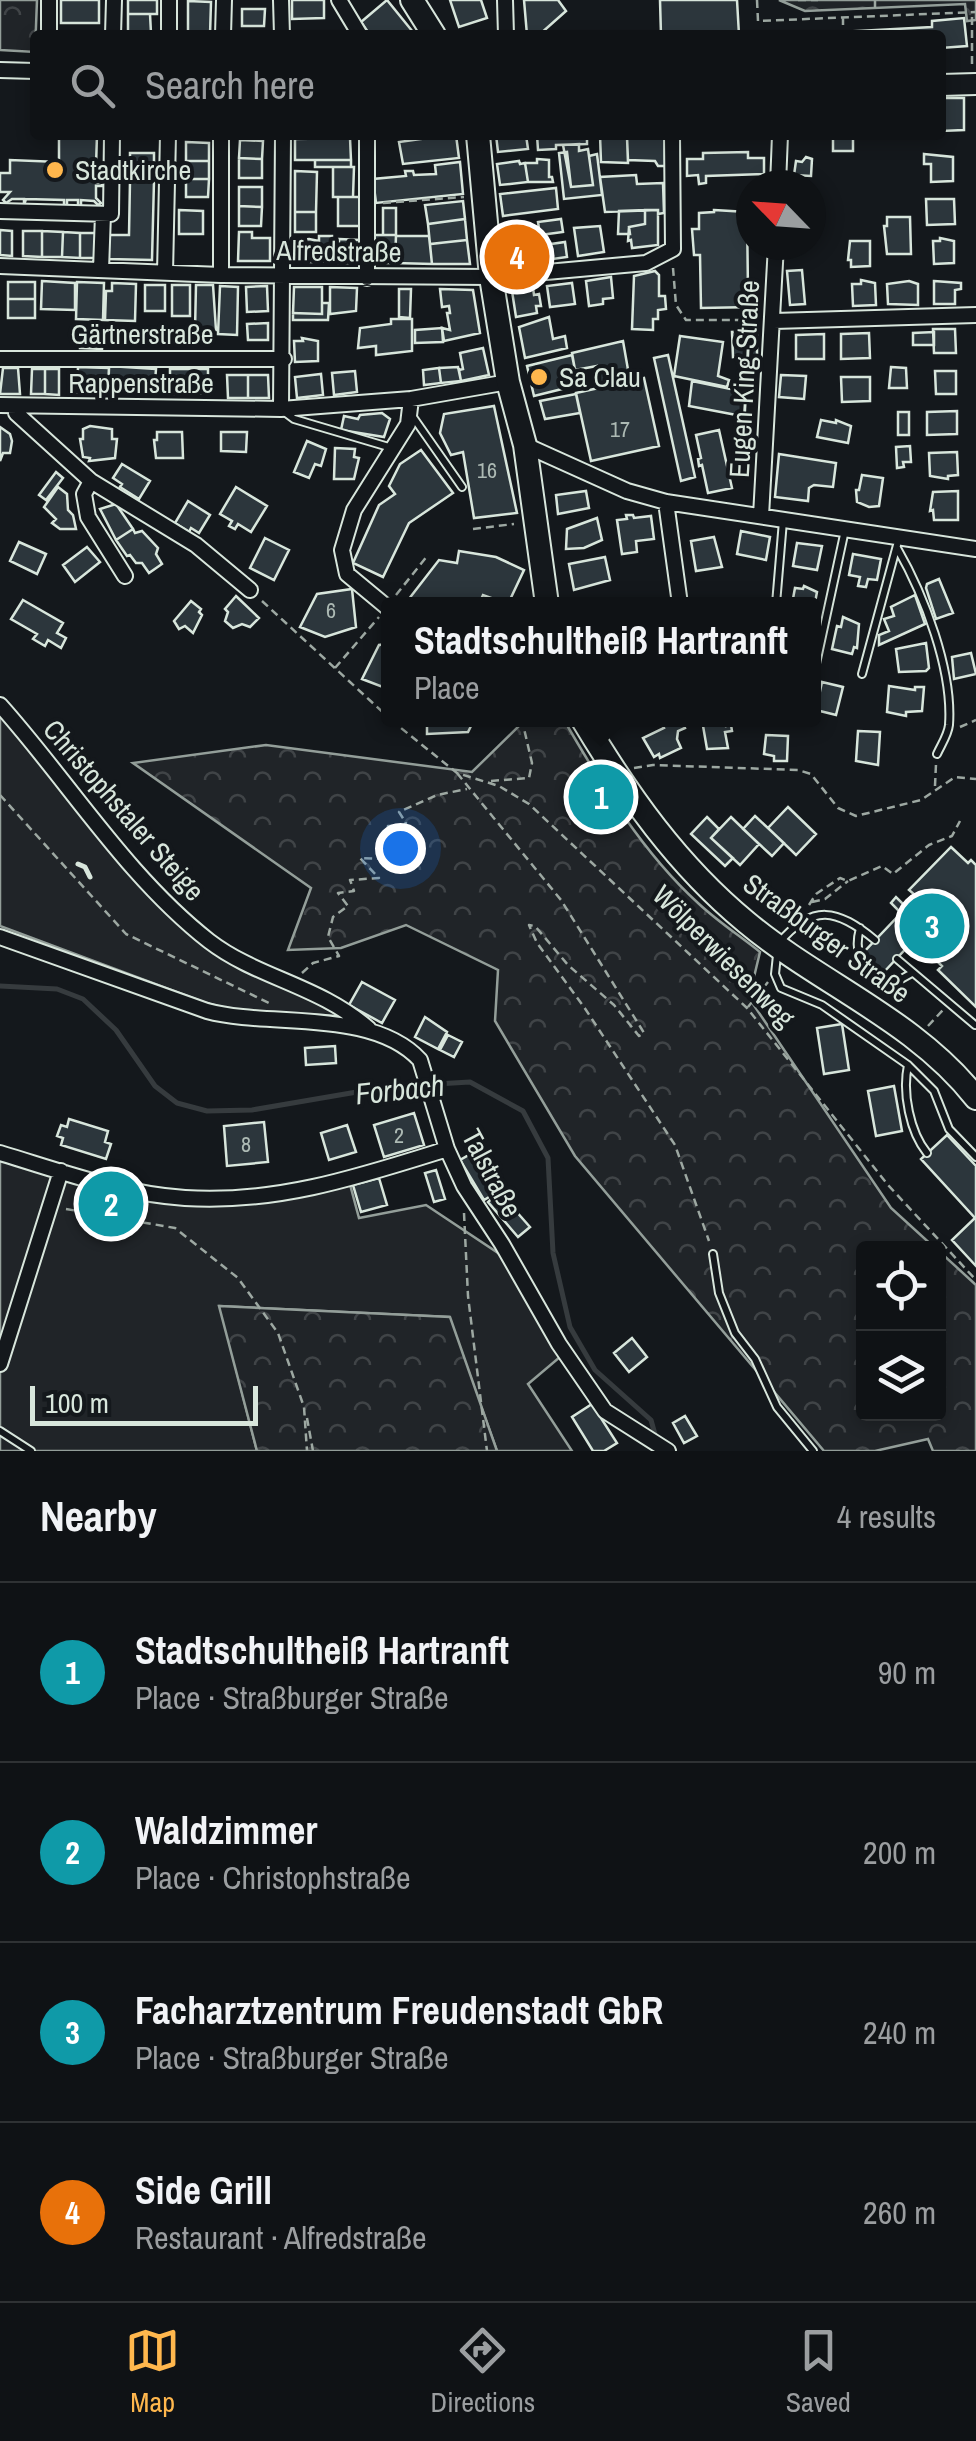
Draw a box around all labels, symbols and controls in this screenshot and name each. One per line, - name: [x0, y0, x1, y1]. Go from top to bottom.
- search box: [30, 30, 946, 140]
- icon: search: [65, 58, 120, 113]
- text: Search here: [145, 60, 315, 111]
- place label: Stadtkirche: [75, 151, 191, 189]
- marker: Stadtkirche: [44, 159, 66, 181]
- north arrow: [736, 170, 826, 260]
- pin: 4: [484, 220, 550, 294]
- street label: Alfredstraße: [275, 231, 402, 271]
- street label: Eugen-King-Straße: [720, 279, 768, 479]
- street label: Gärtnerstraße: [71, 315, 213, 353]
- place label: Sa Clau: [559, 358, 641, 396]
- street label: Rappenstraße: [68, 364, 214, 402]
- marker: Sa Clau: [528, 366, 550, 388]
- house number: 17: [610, 414, 630, 444]
- house number: 16: [477, 455, 497, 485]
- house number: 6: [326, 595, 336, 625]
- popup: [381, 597, 821, 727]
- text: Stadtschultheiß Hartranft: [414, 615, 788, 666]
- text: Place: [414, 666, 480, 709]
- street label: Christophstaler Steige: [35, 711, 213, 909]
- pin: 1: [568, 760, 634, 834]
- your location: [375, 823, 426, 874]
- street label: Straßburger Straße: [736, 864, 918, 1012]
- street label: Wölperwiesenweg: [644, 876, 804, 1036]
- pin: 3: [900, 888, 964, 964]
- water label: Forbach: [353, 1064, 446, 1114]
- house number: 2: [394, 1120, 404, 1150]
- street label: Talstraße: [453, 1122, 531, 1224]
- house number: 8: [241, 1129, 251, 1159]
- pin: 2: [78, 1166, 144, 1242]
- map controls: [856, 1241, 946, 1421]
- button: locate: [856, 1241, 946, 1331]
- button: layers: [856, 1331, 946, 1421]
- scale bar: [30, 1381, 258, 1426]
- text: 100 m: [45, 1384, 109, 1422]
- text: Nearby: [40, 1488, 157, 1544]
- text: 4 results: [837, 1495, 936, 1538]
- text: Stadtschultheiß Hartranft: [135, 1625, 509, 1676]
- text: 1: [65, 1651, 80, 1694]
- text: 90 m: [878, 1651, 936, 1694]
- text: Place · Straßburger Straße: [135, 1676, 449, 1719]
- text: Waldzimmer: [135, 1805, 317, 1856]
- text: 2: [65, 1831, 80, 1874]
- text: 200 m: [863, 1831, 936, 1874]
- text: Place · Christophstraße: [135, 1856, 411, 1899]
- text: Facharztzentrum Freudenstadt GbR: [135, 1985, 663, 2036]
- text: 3: [65, 2011, 80, 2054]
- text: 240 m: [863, 2011, 936, 2054]
- text: Place · Straßburger Straße: [135, 2036, 449, 2079]
- text: Side Grill: [135, 2165, 272, 2216]
- text: 4: [65, 2191, 80, 2234]
- text: 260 m: [863, 2191, 936, 2234]
- text: Restaurant · Alfredstraße: [135, 2216, 427, 2259]
- tab: Map: [125, 2323, 180, 2421]
- tab: Directions: [431, 2323, 535, 2421]
- tab: Saved: [786, 2323, 851, 2421]

